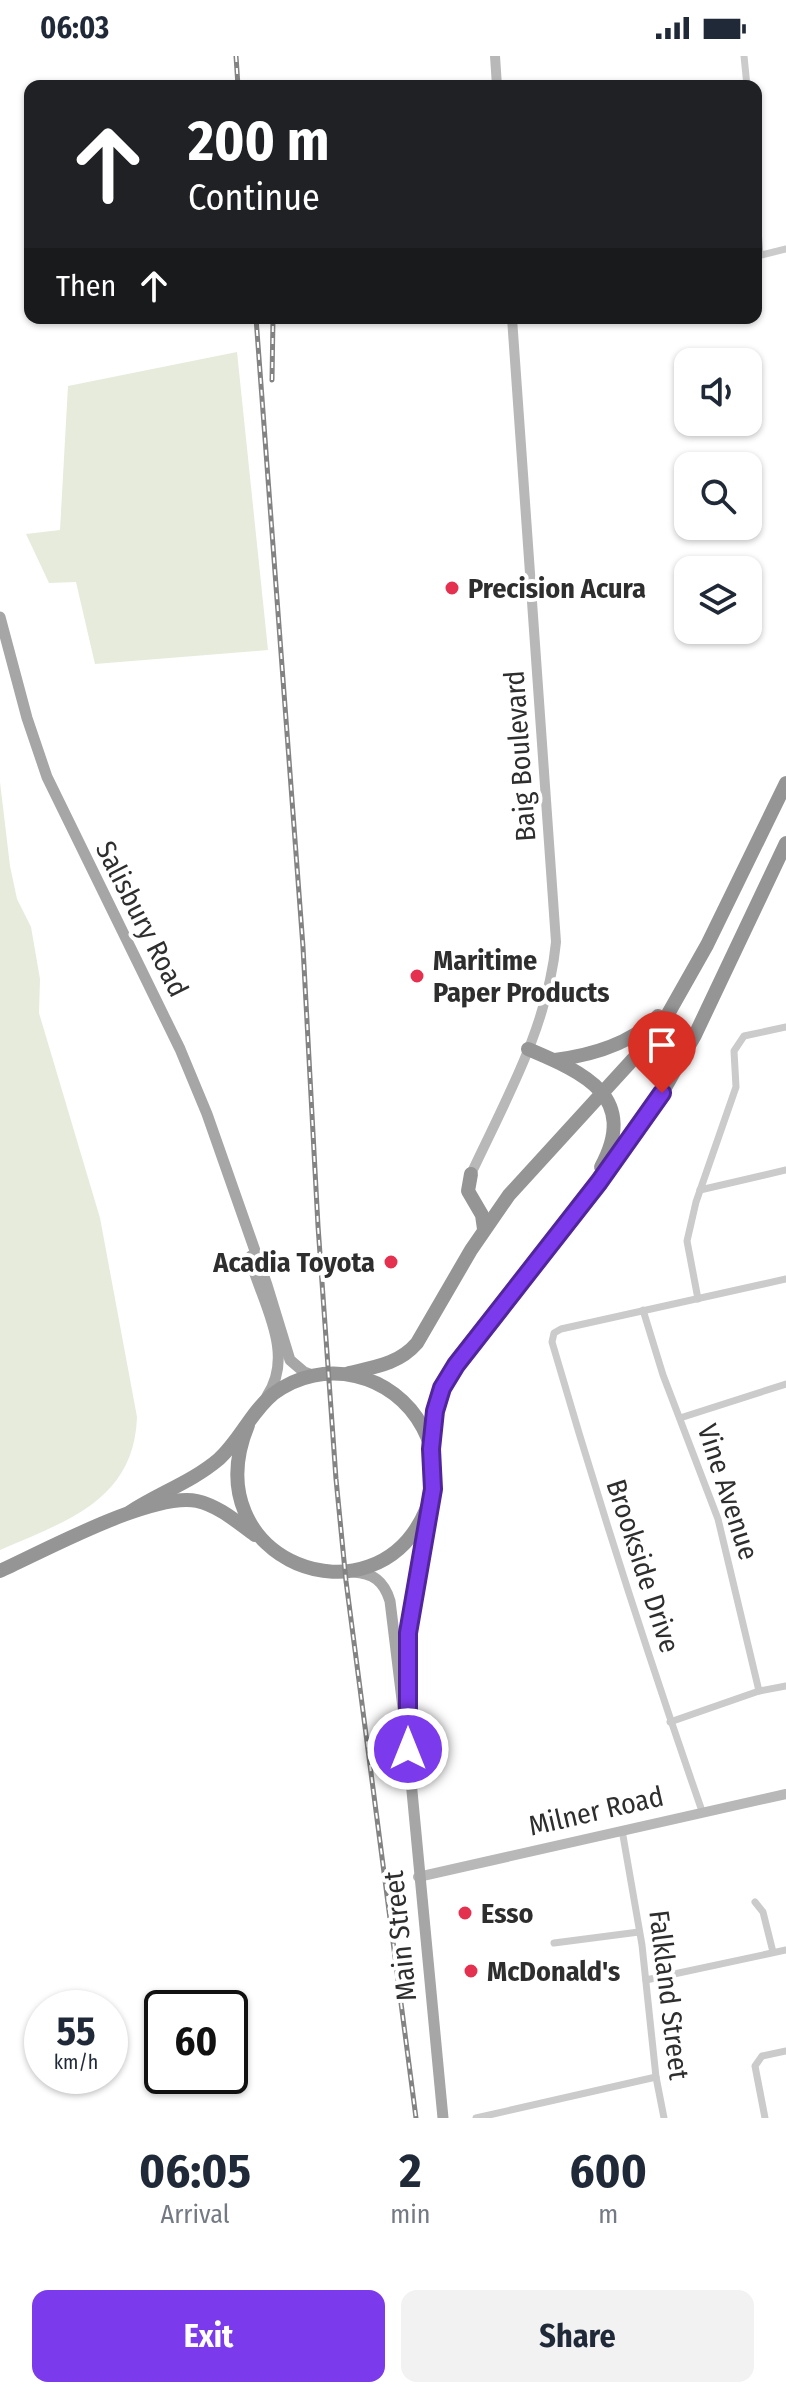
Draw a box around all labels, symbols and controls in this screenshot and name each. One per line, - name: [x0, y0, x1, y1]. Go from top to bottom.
- text: 06:03: [40, 10, 109, 46]
- text: 200 m: [188, 108, 329, 175]
- icon: ahead: [56, 112, 160, 216]
- text: Continue: [188, 176, 320, 220]
- icon: ahead: [132, 264, 176, 308]
- text: Then: [56, 268, 116, 304]
- map controls: [674, 348, 762, 644]
- button: sound: [674, 348, 762, 436]
- button: search: [674, 452, 762, 540]
- button: layers: [674, 556, 762, 644]
- place label: Precision Acura: [468, 572, 646, 605]
- marker: Precision Acura: [443, 579, 461, 597]
- street label: Baig Boulevard: [498, 669, 542, 843]
- street label: Salisbury Road: [89, 836, 195, 1002]
- place label: Maritime Paper Products: [433, 944, 610, 1009]
- marker: Maritime Paper Products: [408, 967, 426, 985]
- pin: [628, 1011, 696, 1093]
- icon: arrive: [640, 1023, 684, 1067]
- place label: Acadia Toyota: [212, 1246, 375, 1279]
- marker: Acadia Toyota: [382, 1253, 400, 1271]
- street label: Vine Avenue: [691, 1420, 765, 1564]
- street label: Brookside Drive: [599, 1475, 687, 1657]
- position arrow: [366, 1707, 450, 1791]
- street label: Milner Road: [525, 1779, 667, 1843]
- street label: Main Street: [377, 1868, 423, 2003]
- place label: Esso: [481, 1897, 533, 1930]
- marker: Esso: [456, 1904, 474, 1922]
- street label: Falkland Street: [642, 1908, 696, 2083]
- place label: McDonald's: [487, 1955, 620, 1988]
- marker: McDonald's: [462, 1962, 480, 1980]
- speed limit sign: 60: [144, 1990, 248, 2094]
- text: 55: [56, 2008, 96, 2056]
- text: km/h: [54, 2050, 98, 2074]
- text: 06:05: [139, 2142, 251, 2200]
- text: 2: [399, 2142, 421, 2200]
- text: 600: [569, 2142, 647, 2200]
- text: Arrival: [161, 2199, 230, 2230]
- text: min: [390, 2199, 430, 2230]
- text: m: [598, 2199, 618, 2230]
- button: Exit: [32, 2290, 385, 2382]
- button: Share: [401, 2290, 754, 2382]

